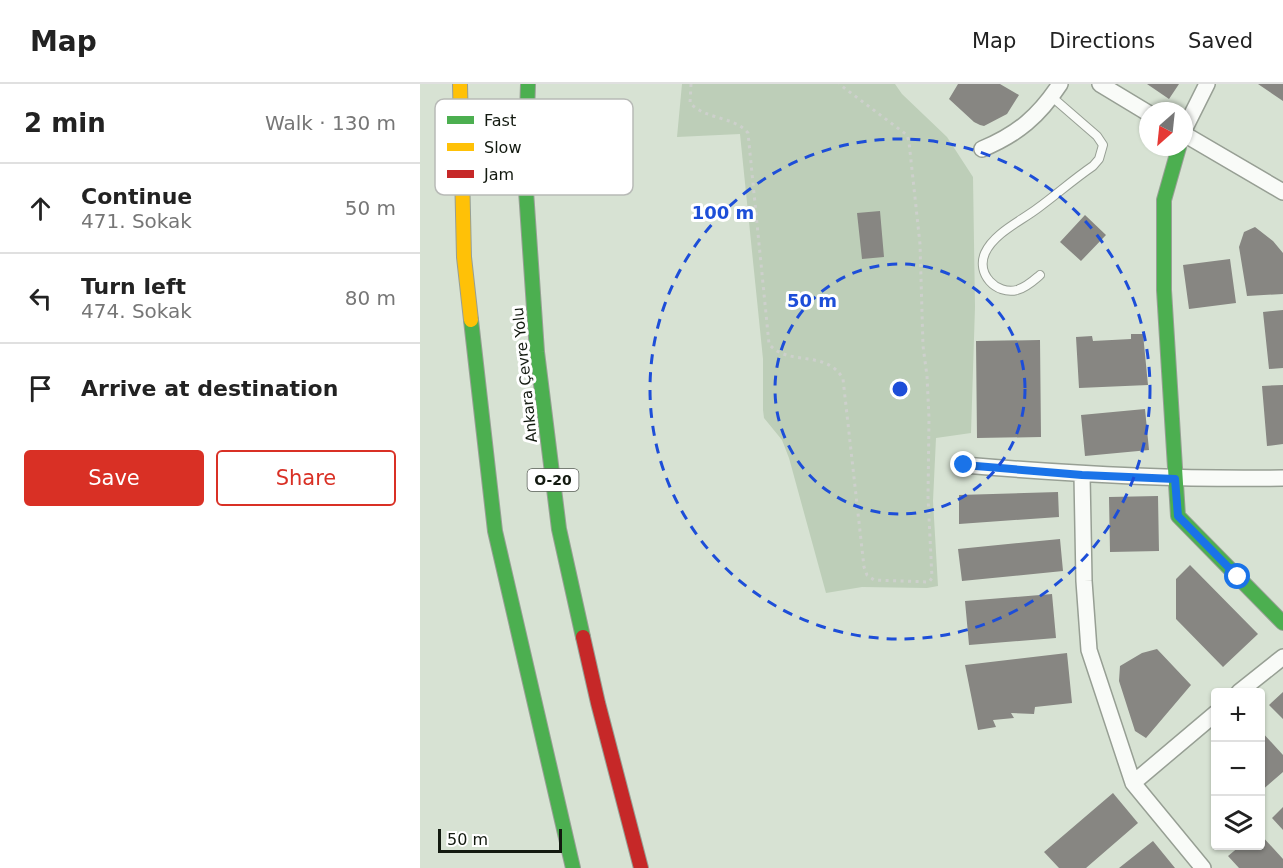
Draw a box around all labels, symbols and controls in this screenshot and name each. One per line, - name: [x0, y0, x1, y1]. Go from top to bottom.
- text: Map: [30, 25, 97, 58]
- text: Map: [972, 29, 1016, 53]
- text: Directions: [1049, 29, 1155, 53]
- text: Saved: [1188, 29, 1253, 53]
- legend: [435, 99, 633, 195]
- north arrow: [1139, 102, 1193, 156]
- text: 2 min: [24, 108, 106, 138]
- text: Walk · 130 m: [265, 111, 396, 135]
- text: Fast: [484, 111, 516, 130]
- text: Slow: [484, 138, 521, 157]
- text: Jam: [483, 165, 514, 184]
- text: Continue: [81, 184, 192, 209]
- icon: ahead: [24, 192, 57, 225]
- text: 50 m: [345, 196, 396, 220]
- text: 100 m: [692, 202, 754, 223]
- text: 471. Sokak: [81, 209, 192, 233]
- text: Turn left: [81, 274, 186, 299]
- icon: left: [24, 282, 57, 315]
- text: 80 m: [345, 286, 396, 310]
- text: 50 m: [787, 290, 837, 311]
- text: 474. Sokak: [81, 299, 192, 323]
- street label: Ankara Çevre Yolu: [509, 306, 541, 444]
- icon: arrive: [24, 372, 57, 405]
- text: Arrive at destination: [81, 376, 338, 401]
- centre of rings: [890, 379, 910, 399]
- button: Save: [24, 450, 204, 506]
- button: Share: [216, 450, 396, 506]
- route end: [950, 451, 976, 477]
- road number: O-20: [528, 469, 578, 491]
- route start: [1224, 563, 1250, 589]
- map controls: [1211, 688, 1265, 850]
- button: +: [1211, 688, 1265, 742]
- button: −: [1211, 742, 1265, 796]
- button: layers: [1211, 796, 1265, 850]
- scale bar: [438, 826, 562, 854]
- text: 50 m: [447, 830, 488, 849]

